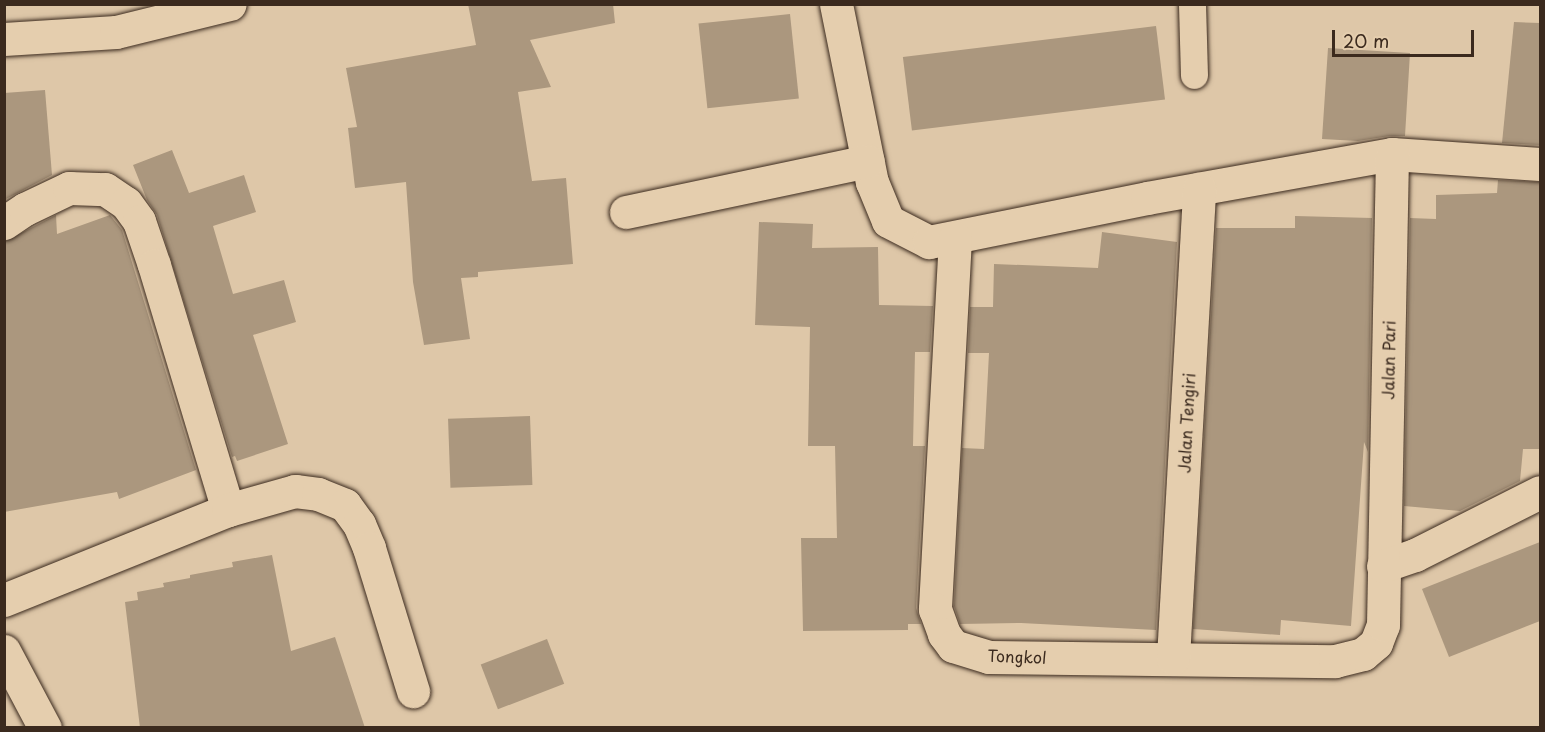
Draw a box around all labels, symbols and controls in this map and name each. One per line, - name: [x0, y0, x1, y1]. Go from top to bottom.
- scale bar: [1335, 18, 1478, 56]
- text: 20 m: [1343, 27, 1389, 54]
- street label: Jalan Pari: [1378, 320, 1398, 400]
- street label: Jalan Tengiri: [1174, 372, 1198, 474]
- street label: Tongkol: [987, 645, 1047, 667]

